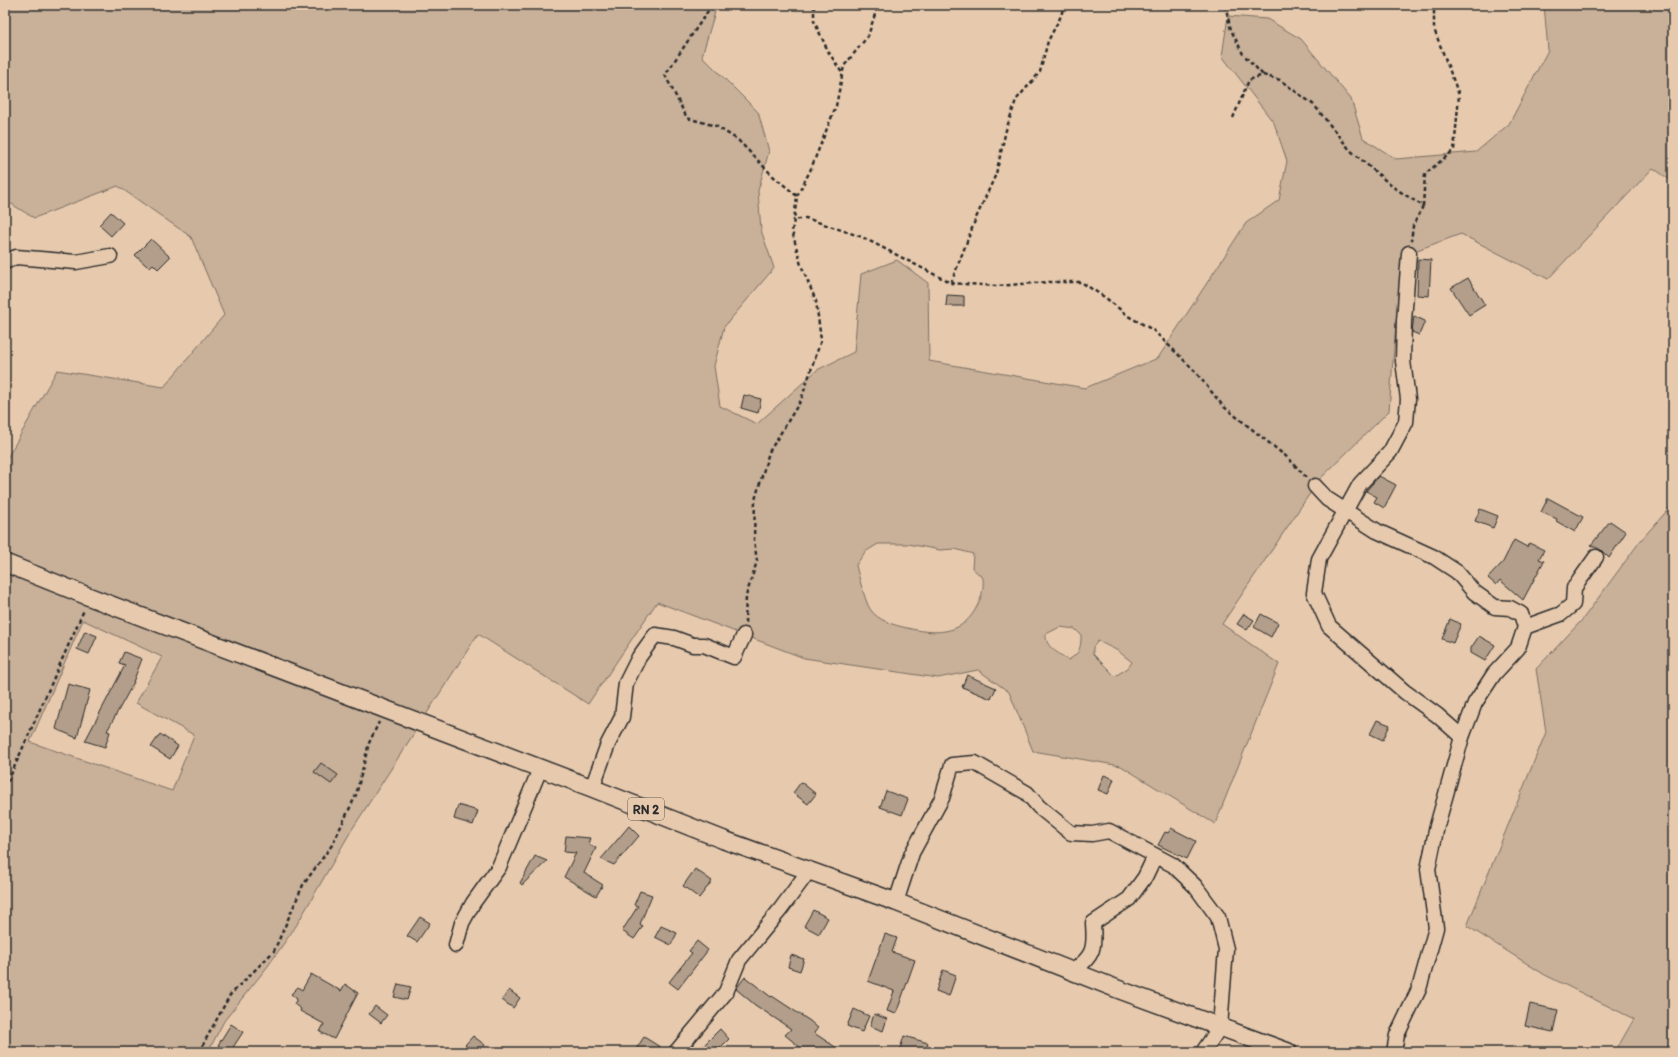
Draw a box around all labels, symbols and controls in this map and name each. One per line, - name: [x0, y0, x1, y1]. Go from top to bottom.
- road number: RN 2: [628, 798, 664, 820]

